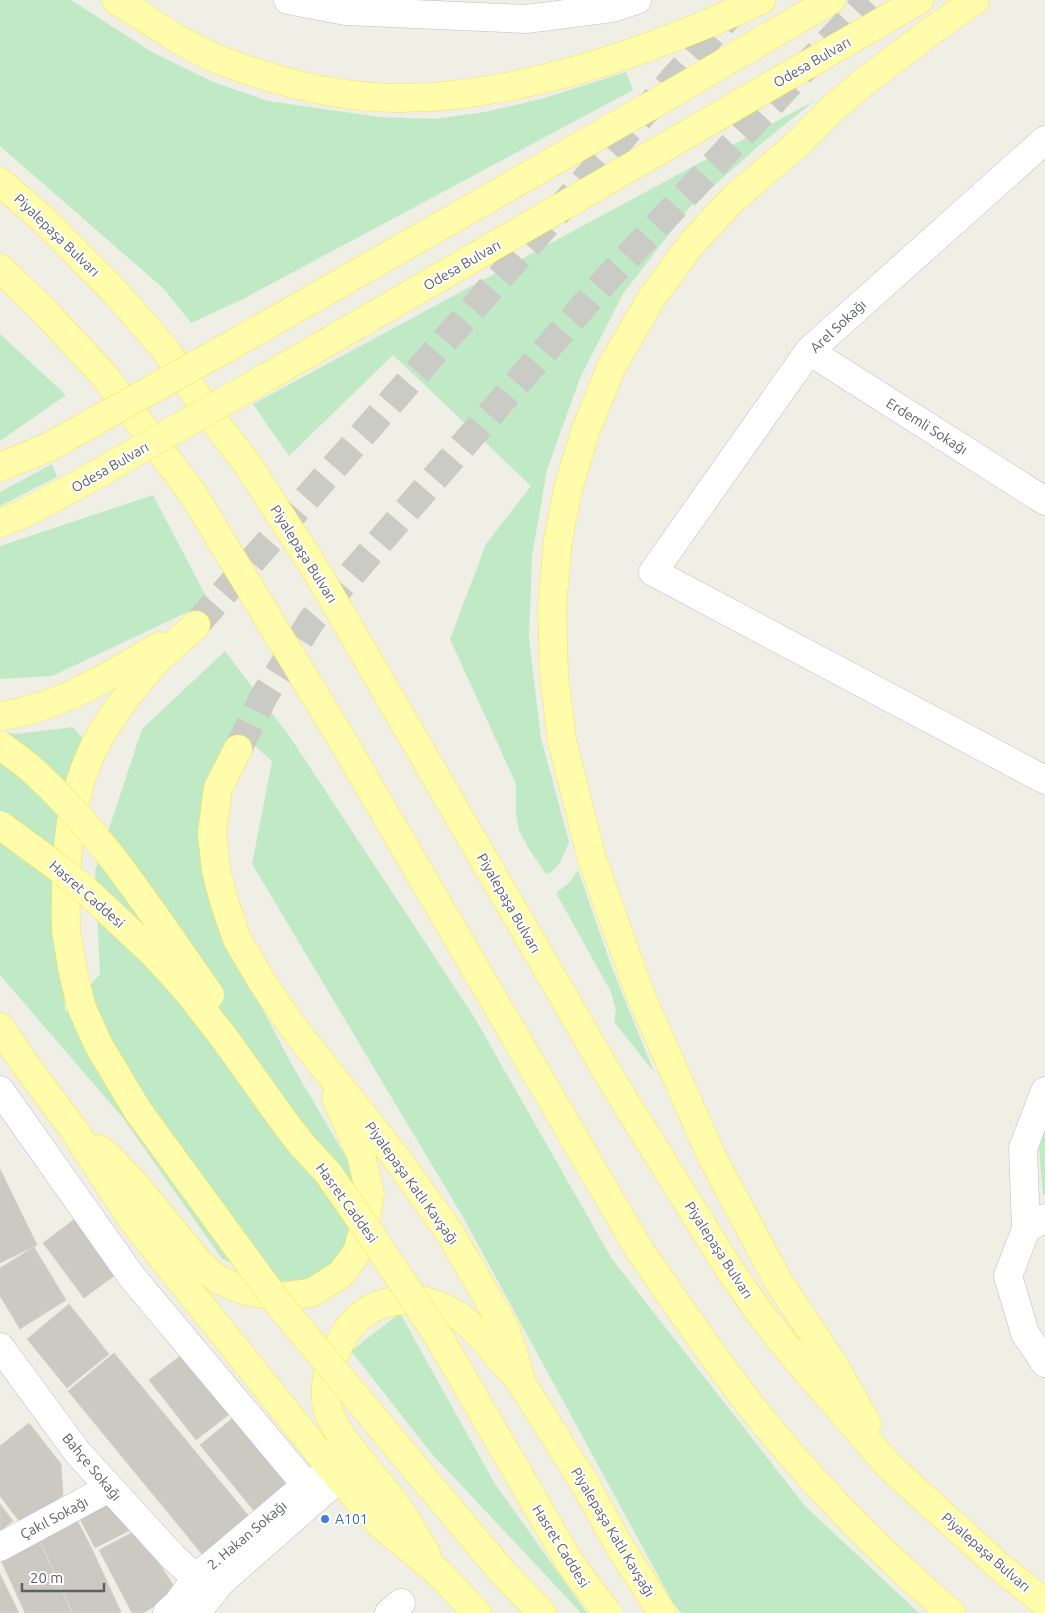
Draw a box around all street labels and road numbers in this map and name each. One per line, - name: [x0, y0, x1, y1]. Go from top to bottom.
- street label: Odesa Bulvarı: [771, 33, 853, 91]
- street label: Piyalepaşa Bulvarı: [11, 190, 103, 280]
- street label: Odesa Bulvarı: [421, 236, 503, 294]
- street label: Arel Sokağı: [807, 296, 869, 356]
- street label: Erdemli Sokağı: [883, 395, 971, 457]
- street label: Odesa Bulvarı: [69, 438, 151, 496]
- street label: Piyalepaşa Bulvarı: [267, 502, 341, 606]
- street label: Piyalepaşa Bulvarı: [474, 850, 544, 956]
- street label: Hasret Caddesi: [46, 857, 128, 931]
- street label: Piyalepaşa Katlı Kavşağı: [362, 1119, 462, 1247]
- street label: Hasret Caddesi: [313, 1160, 381, 1246]
- street label: Piyalepaşa Bulvarı: [682, 1199, 756, 1301]
- street label: Bahçe Sokağı: [59, 1430, 125, 1504]
- street label: Piyalepaşa Katlı Kavşağı: [568, 1465, 658, 1599]
- street label: Çakıl Sokağı: [17, 1493, 91, 1543]
- street label: 2. Hakan Sokağı: [204, 1497, 290, 1573]
- street label: Hasret Caddesi: [529, 1502, 593, 1590]
- street label: Piyalepaşa Bulvarı: [938, 1509, 1034, 1595]

